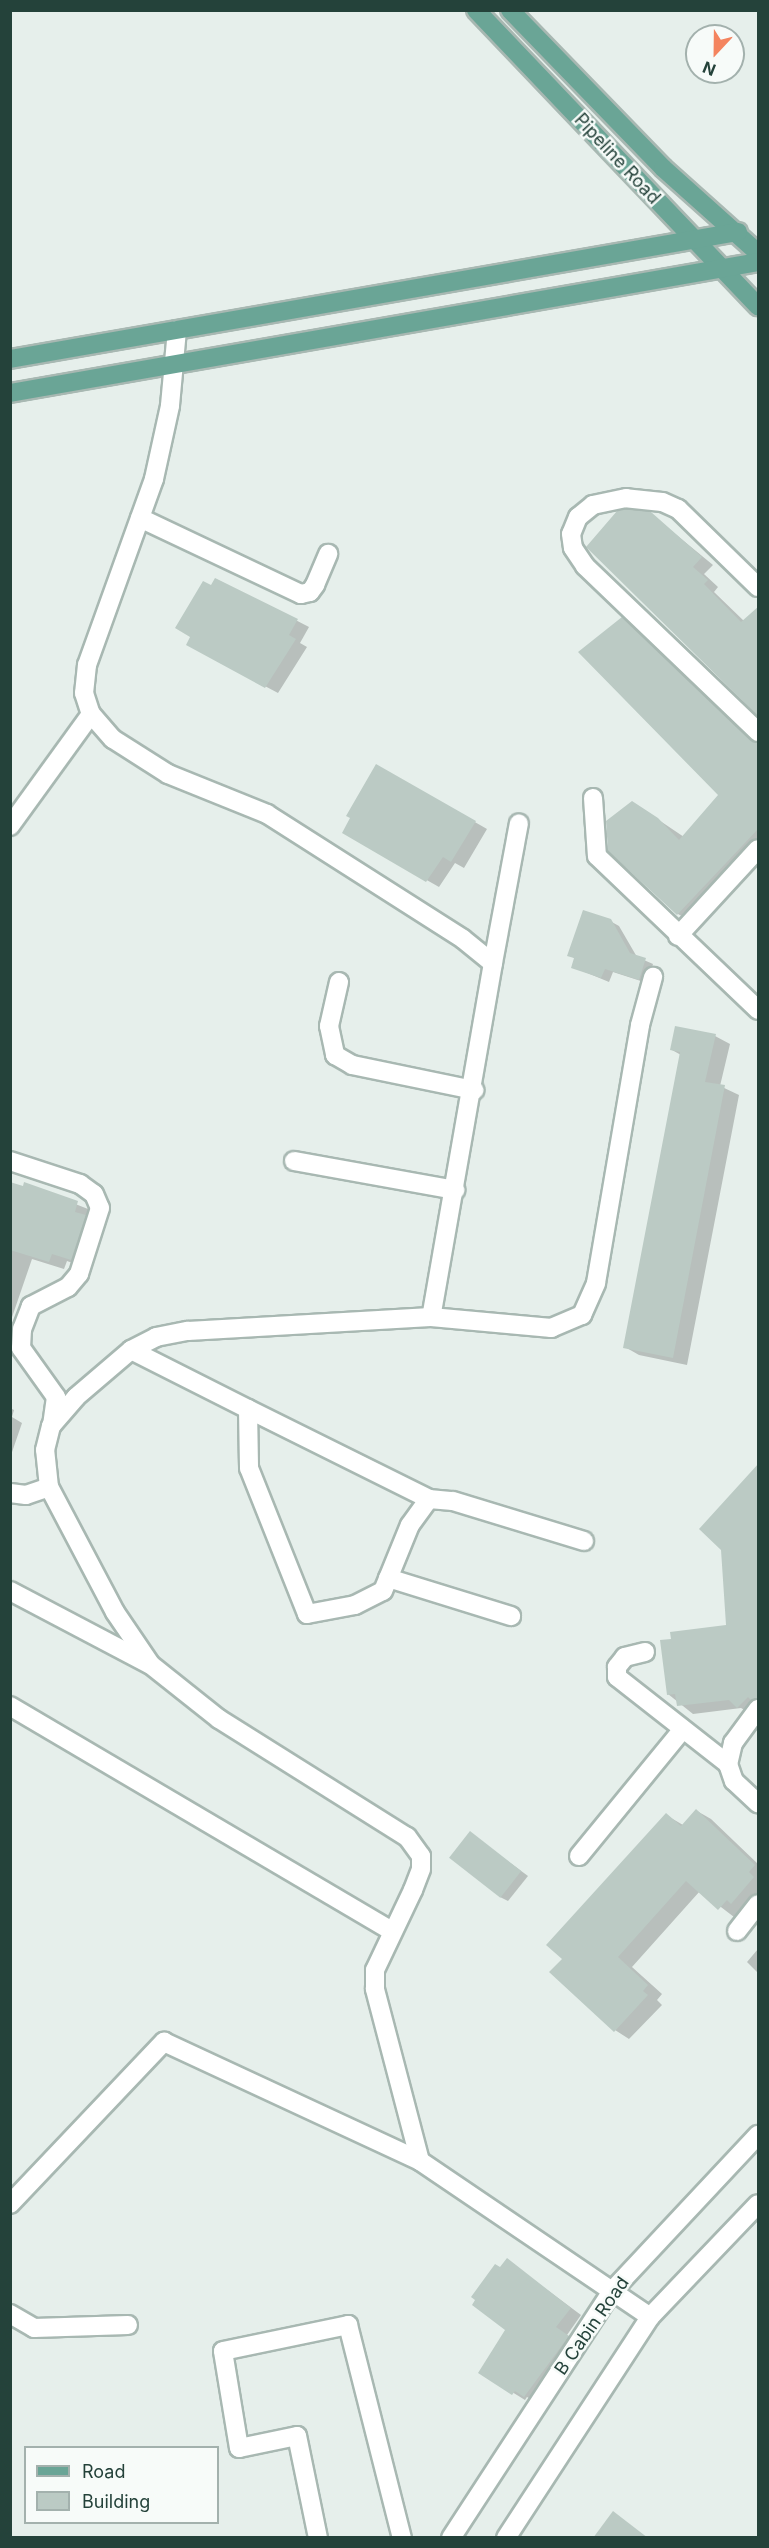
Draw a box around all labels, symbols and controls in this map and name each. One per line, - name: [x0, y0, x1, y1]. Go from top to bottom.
- north arrow: [685, 24, 745, 84]
- text: N: [700, 57, 718, 80]
- street label: Pipeline Road: [570, 109, 664, 209]
- street label: B Cabin Road: [550, 2273, 634, 2379]
- legend: [24, 2446, 219, 2524]
- text: Road: [82, 2461, 125, 2482]
- text: Building: [82, 2491, 150, 2512]

